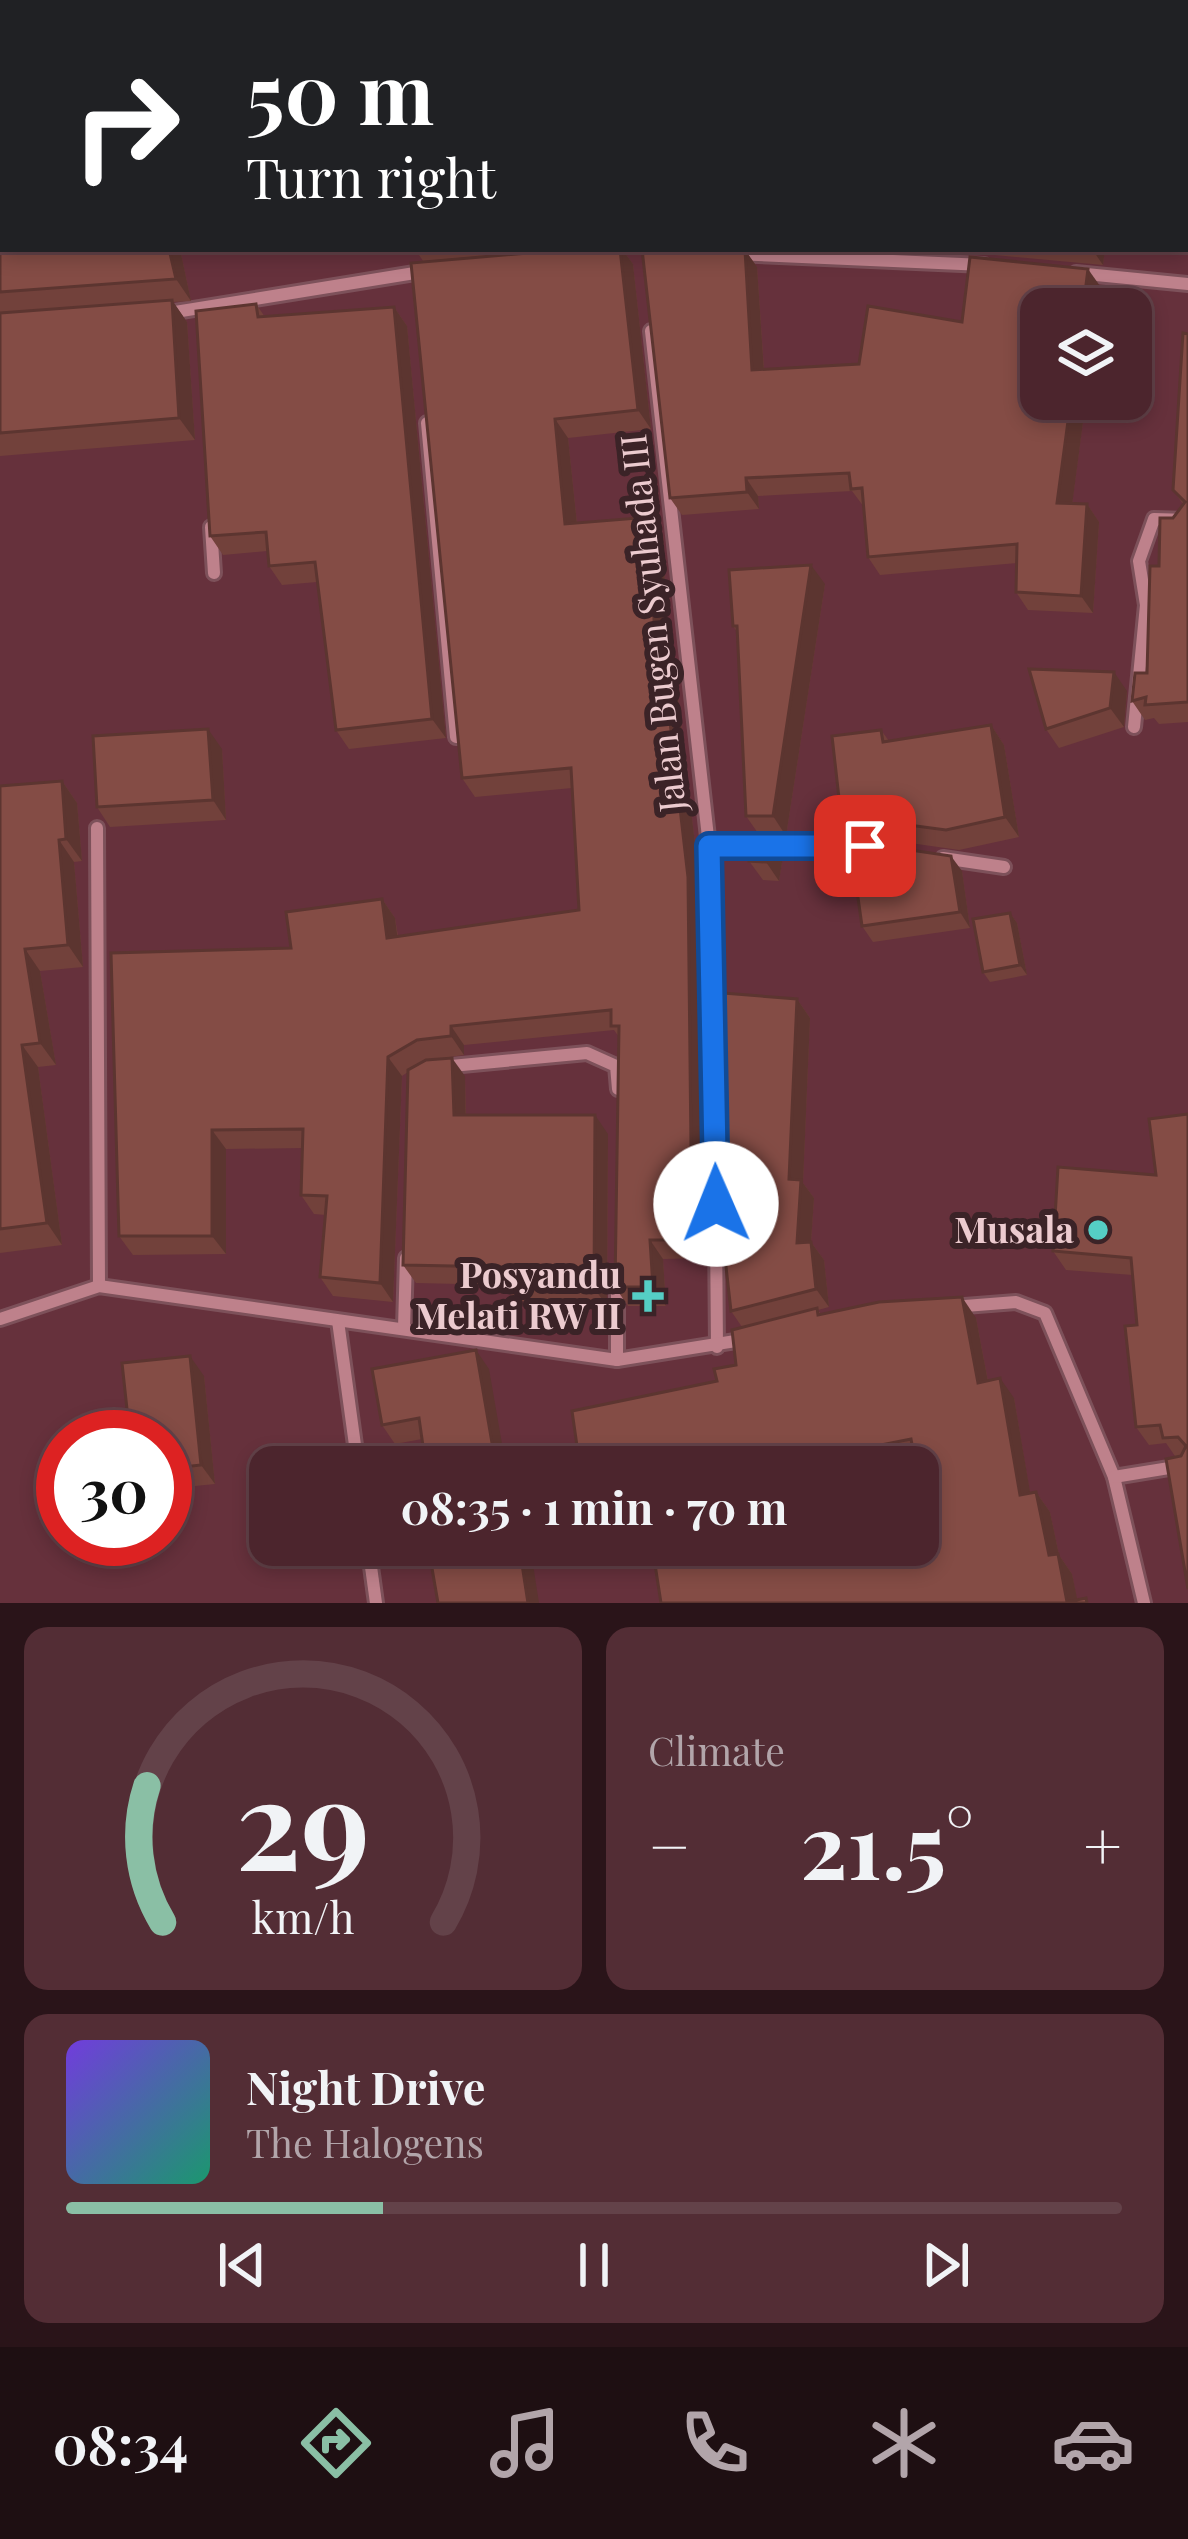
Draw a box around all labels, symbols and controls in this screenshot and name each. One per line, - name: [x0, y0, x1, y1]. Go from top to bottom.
- text: 50 m: [246, 34, 434, 146]
- icon: right: [48, 48, 204, 204]
- text: Turn right: [246, 141, 496, 213]
- map controls: [1020, 288, 1152, 420]
- button: layers: [1020, 288, 1152, 420]
- street label: Jalan Bugen Syuhada III: [607, 432, 695, 816]
- pin: [814, 795, 916, 897]
- icon: arrive: [832, 813, 898, 879]
- position arrow: [653, 1141, 779, 1267]
- place label: Musala: [954, 1204, 1074, 1252]
- marker: Musala: [1085, 1217, 1111, 1243]
- place label: Posyandu Melati RW II: [415, 1249, 621, 1338]
- marker: Posyandu Melati RW II: [632, 1280, 664, 1312]
- speed limit sign: 30: [36, 1410, 192, 1566]
- text: 08:35 · 1 min · 70 m: [400, 1476, 788, 1536]
- text: Climate: [648, 1724, 785, 1776]
- text: 29: [236, 1736, 370, 1902]
- text: 21.5°: [800, 1783, 974, 1903]
- text: −: [648, 1800, 691, 1888]
- text: +: [1083, 1800, 1122, 1888]
- text: km/h: [252, 1887, 354, 1944]
- text: Night Drive: [246, 2056, 485, 2116]
- text: The Halogens: [246, 2116, 484, 2168]
- icon: previous: [209, 2232, 275, 2298]
- icon: pause: [561, 2232, 627, 2298]
- icon: next: [913, 2232, 979, 2298]
- icon: directions: [294, 2401, 378, 2485]
- icon: music: [483, 2401, 567, 2485]
- icon: phone: [673, 2401, 757, 2485]
- icon: climate: [862, 2401, 946, 2485]
- icon: car: [1051, 2401, 1135, 2485]
- text: 08:34: [53, 2407, 188, 2479]

